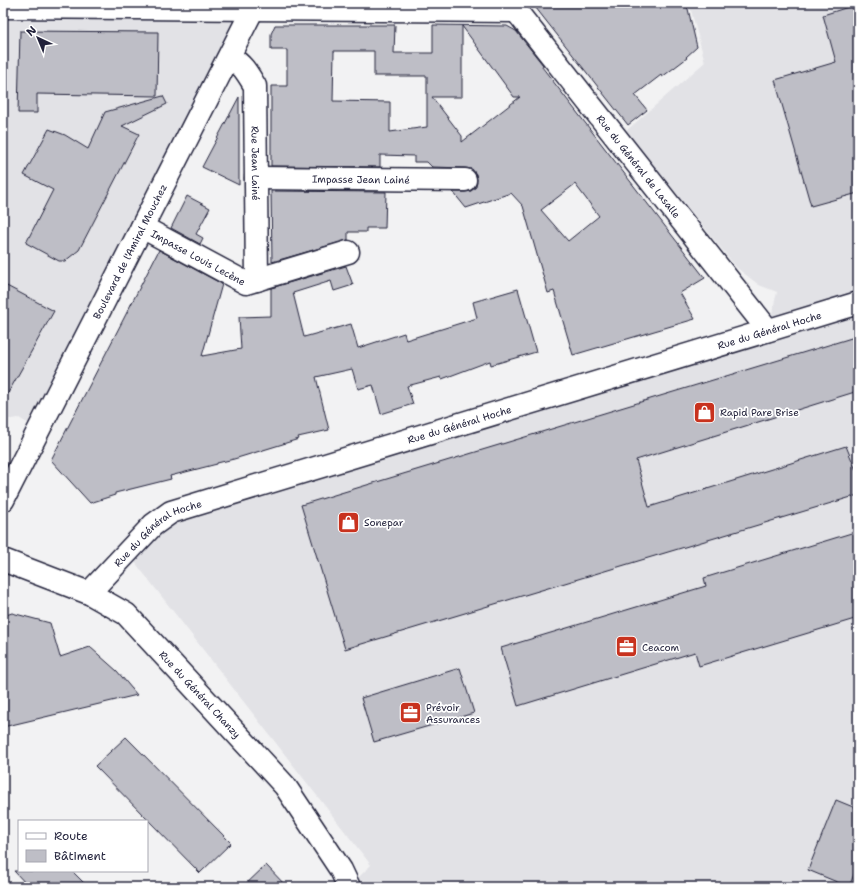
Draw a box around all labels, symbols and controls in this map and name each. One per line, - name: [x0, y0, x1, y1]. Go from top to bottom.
- north arrow: [18, 18, 58, 58]
- text: N: [23, 23, 40, 40]
- street label: Rue du Général de Lasalle: [594, 112, 684, 221]
- street label: Rue Jean Lainé: [249, 126, 263, 201]
- street label: Impasse Jean Lainé: [312, 172, 410, 186]
- street label: Boulevard de l'Amiral Mouchez: [90, 182, 169, 321]
- street label: Impasse Louis Lecène: [149, 227, 248, 288]
- street label: Rue du Général Hoche: [716, 308, 823, 352]
- shop icon: Rapid Pare Brise: [692, 399, 718, 425]
- street label: Rue du Général Hoche: [406, 402, 513, 446]
- place label: Rapid Pare Brise: [720, 406, 799, 419]
- street label: Rue du Général Hoche: [111, 497, 203, 569]
- shop icon: Sonepar: [336, 509, 362, 535]
- place label: Sonepar: [364, 516, 404, 529]
- office icon: Ceacom: [614, 634, 640, 660]
- place label: Ceacom: [642, 641, 680, 654]
- street label: Rue du Général Chanzy: [157, 648, 244, 741]
- office icon: Prévoir Assurances: [398, 700, 424, 726]
- place label: Prévoir Assurances: [426, 701, 480, 726]
- legend: [18, 820, 148, 872]
- text: Route: [54, 828, 88, 844]
- text: Bâtiment: [54, 848, 106, 864]

